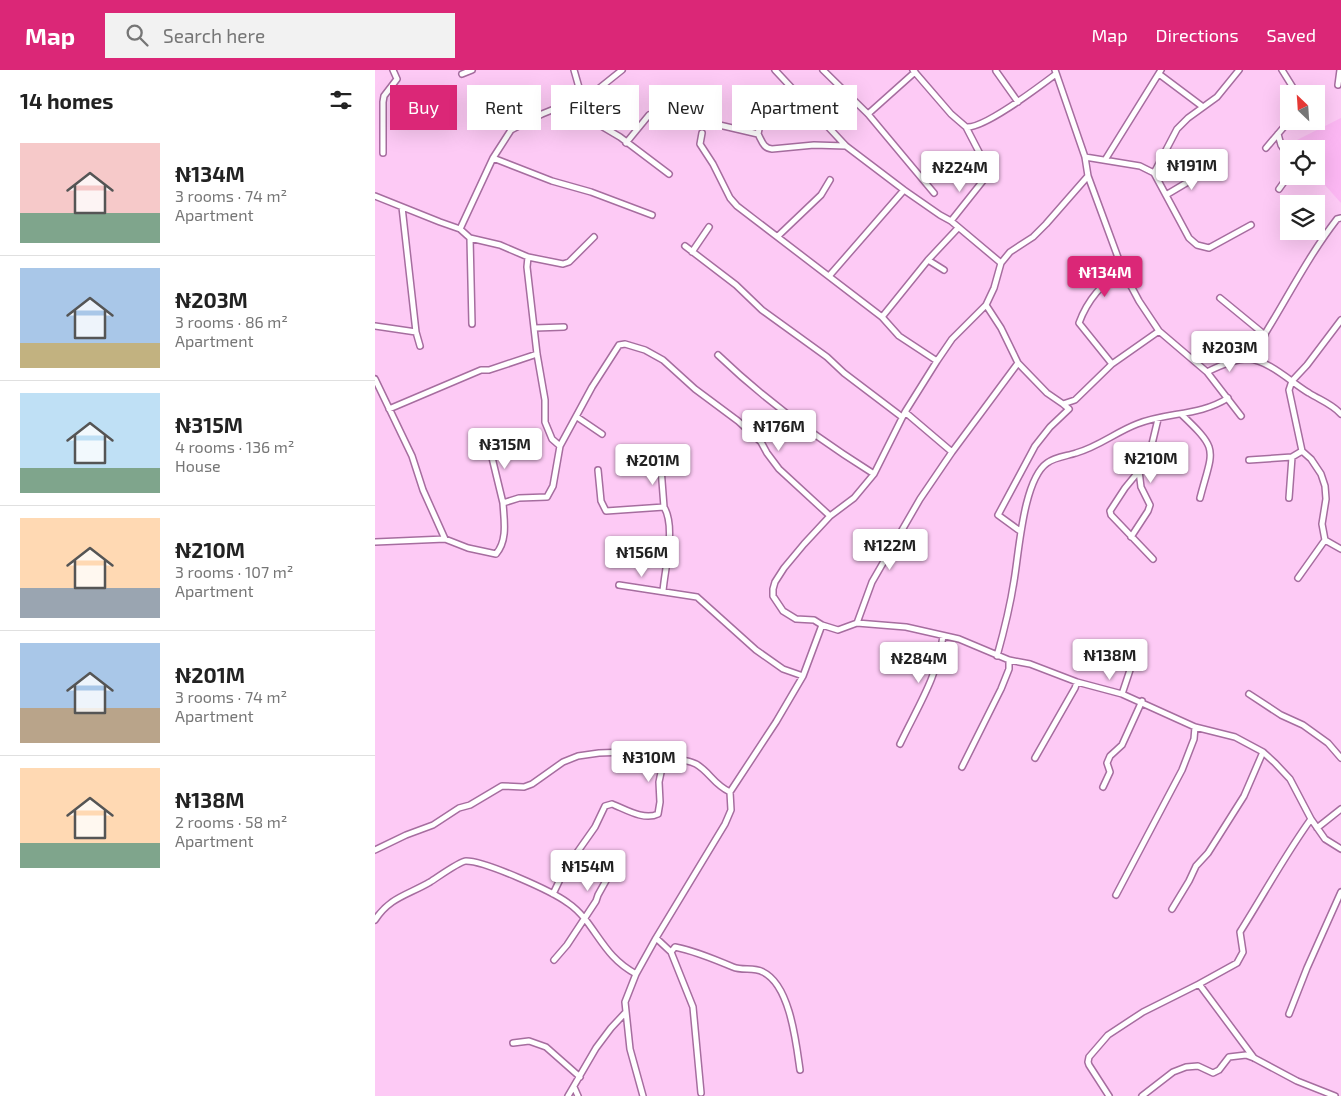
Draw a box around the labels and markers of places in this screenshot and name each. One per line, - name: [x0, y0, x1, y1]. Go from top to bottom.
- pin: ₦191M: [1157, 148, 1227, 191]
- pin: ₦224M: [925, 150, 995, 193]
- pin: ₦134M: [1070, 256, 1140, 298]
- pin: ₦203M: [1195, 330, 1265, 373]
- pin: ₦176M: [744, 410, 814, 452]
- pin: ₦315M: [470, 428, 540, 470]
- pin: ₦210M: [1116, 442, 1186, 484]
- pin: ₦201M: [618, 444, 688, 486]
- pin: ₦122M: [855, 528, 925, 571]
- pin: ₦156M: [607, 536, 677, 578]
- pin: ₦138M: [1075, 638, 1145, 681]
- pin: ₦284M: [884, 642, 954, 684]
- pin: ₦310M: [614, 740, 684, 783]
- pin: ₦154M: [553, 850, 623, 892]

